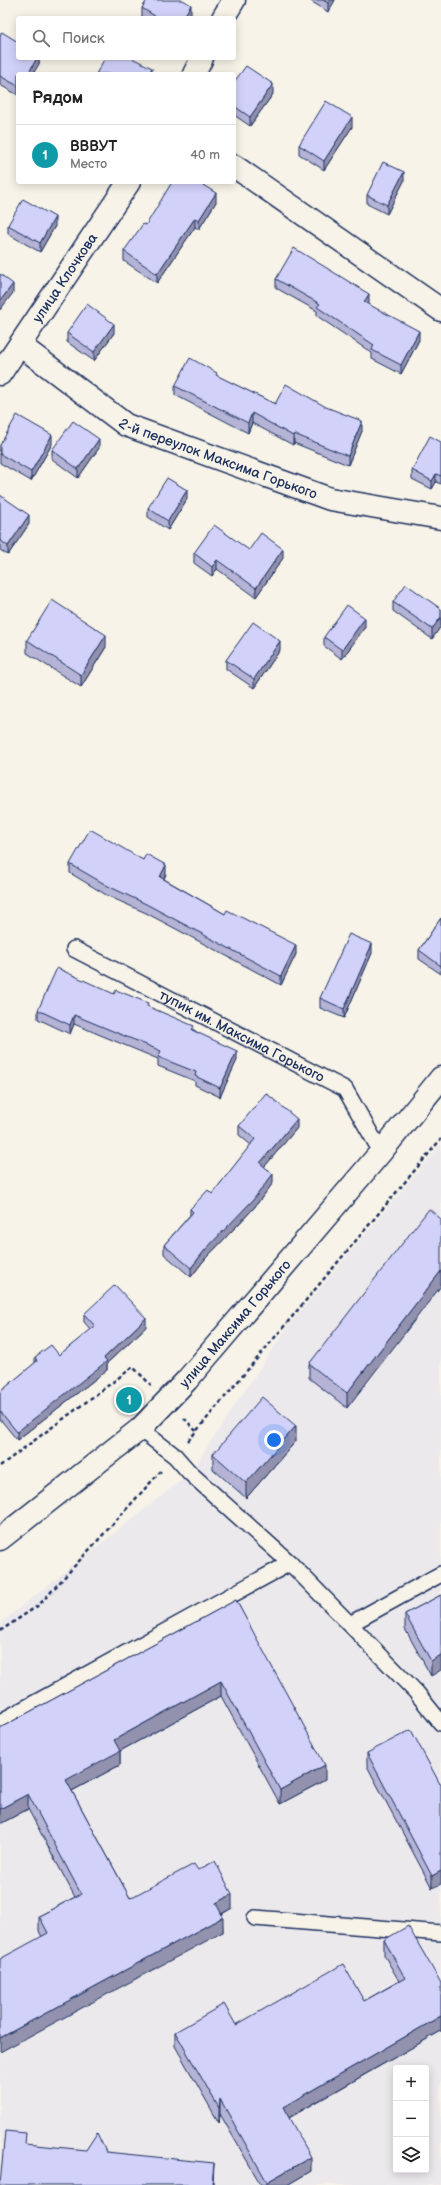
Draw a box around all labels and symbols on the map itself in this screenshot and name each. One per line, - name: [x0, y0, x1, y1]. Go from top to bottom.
- street label: улица Клочкова: [29, 229, 102, 326]
- street label: 2-й переулок Максима Горького: [115, 415, 320, 503]
- street label: тупик им. Максима Горького: [156, 986, 327, 1086]
- street label: улица Максима Горького: [176, 1256, 295, 1391]
- pin: 1: [116, 1385, 142, 1415]
- your location: [264, 1430, 284, 1450]

